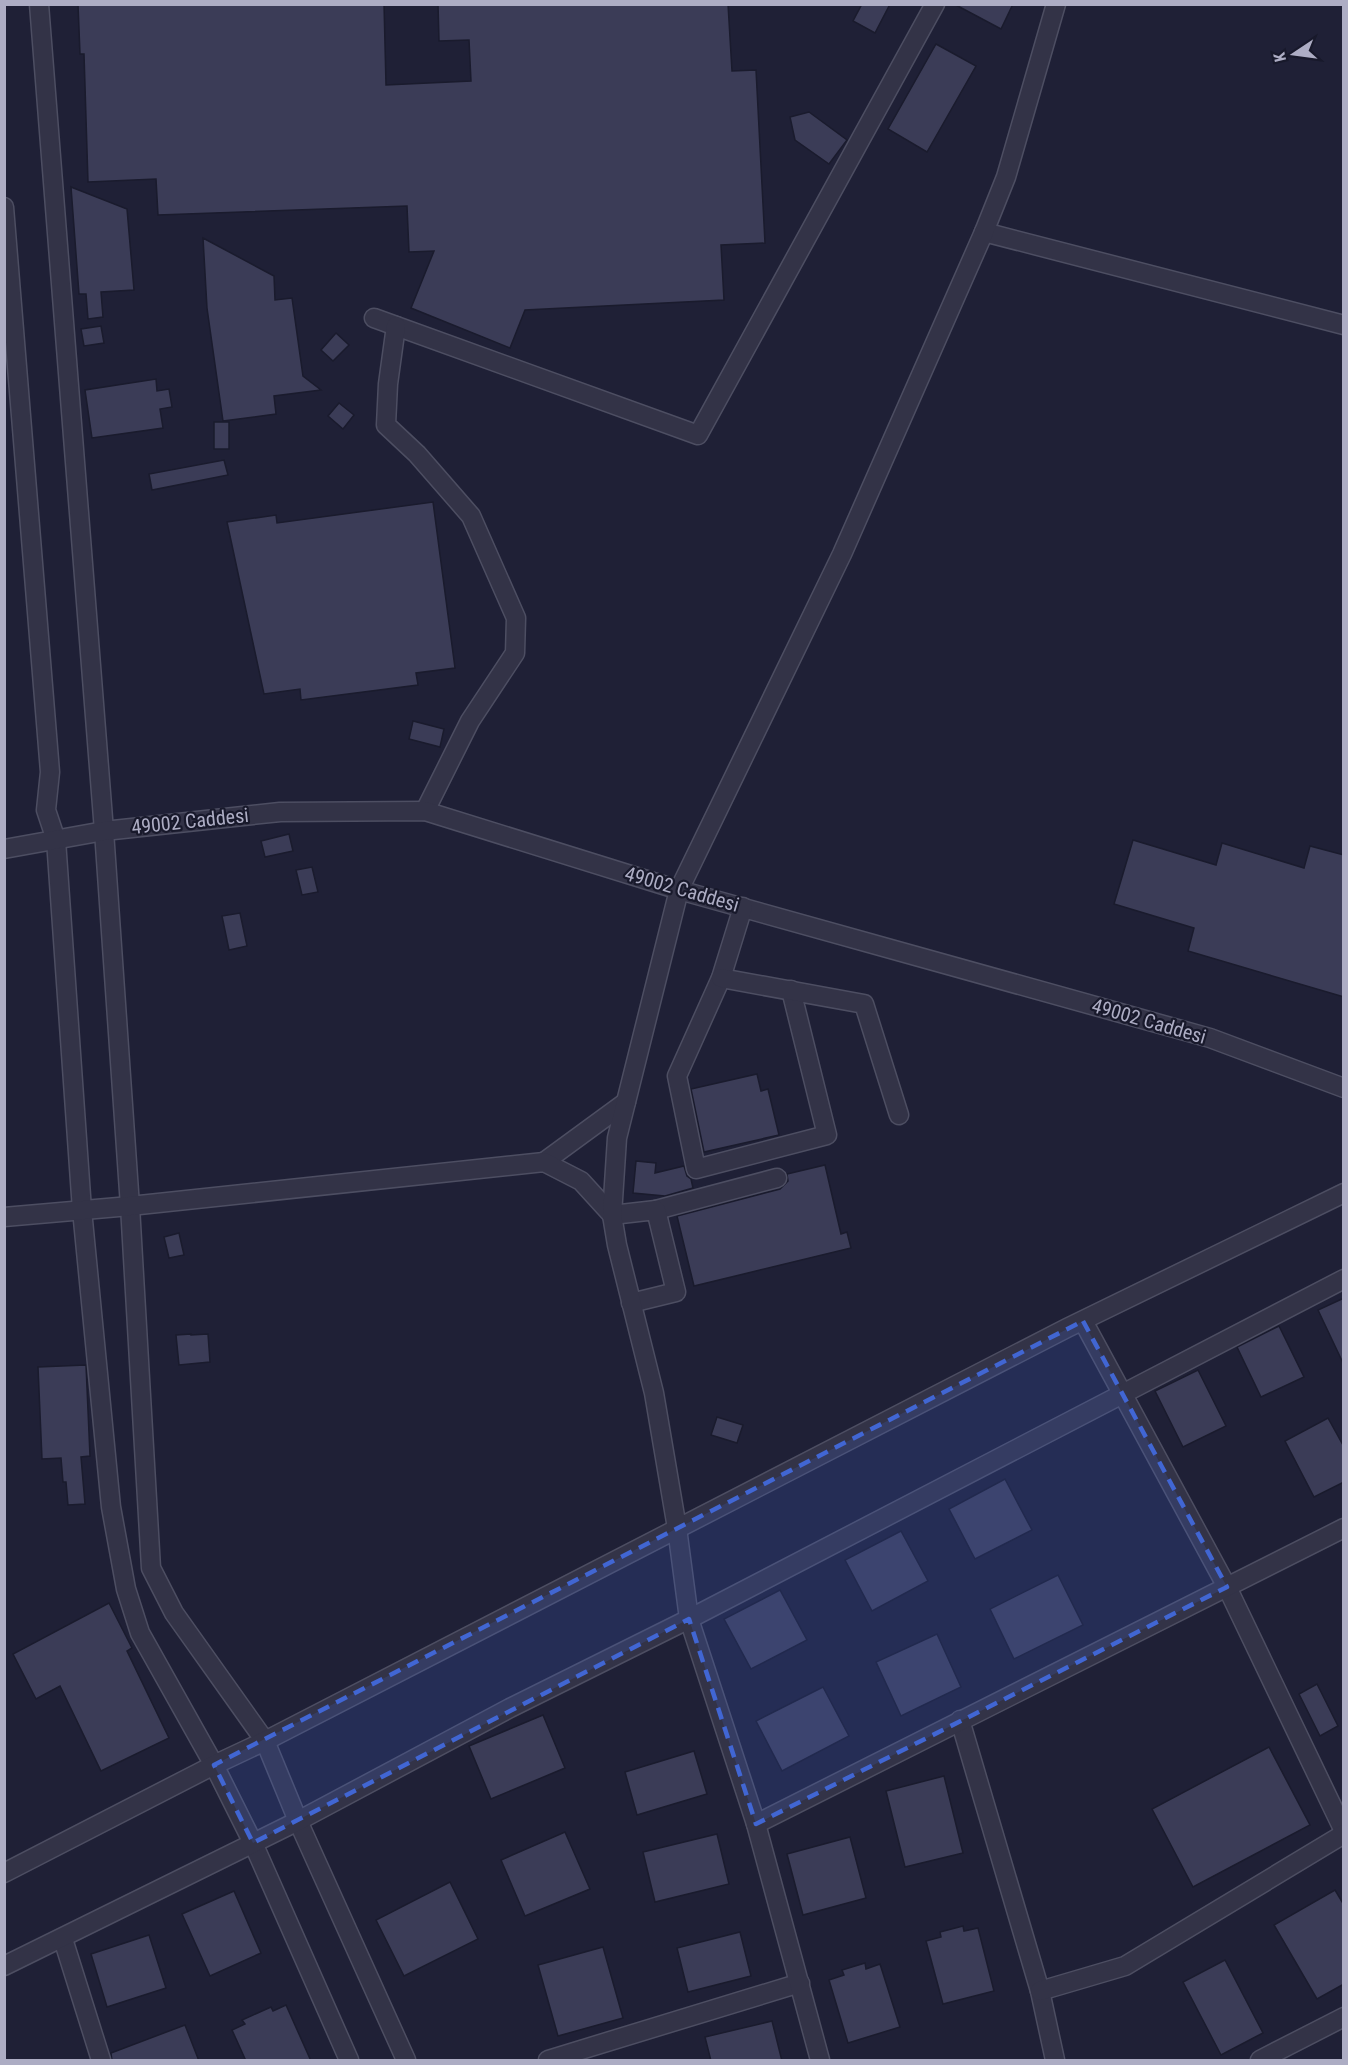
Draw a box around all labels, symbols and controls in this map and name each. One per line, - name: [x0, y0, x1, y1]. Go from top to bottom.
- north arrow: [1264, 24, 1324, 84]
- text: K: [1270, 51, 1290, 64]
- street label: 49002 Caddesi: [130, 803, 250, 839]
- street label: 49002 Caddesi: [622, 861, 742, 917]
- street label: 49002 Caddesi: [1089, 993, 1209, 1049]

